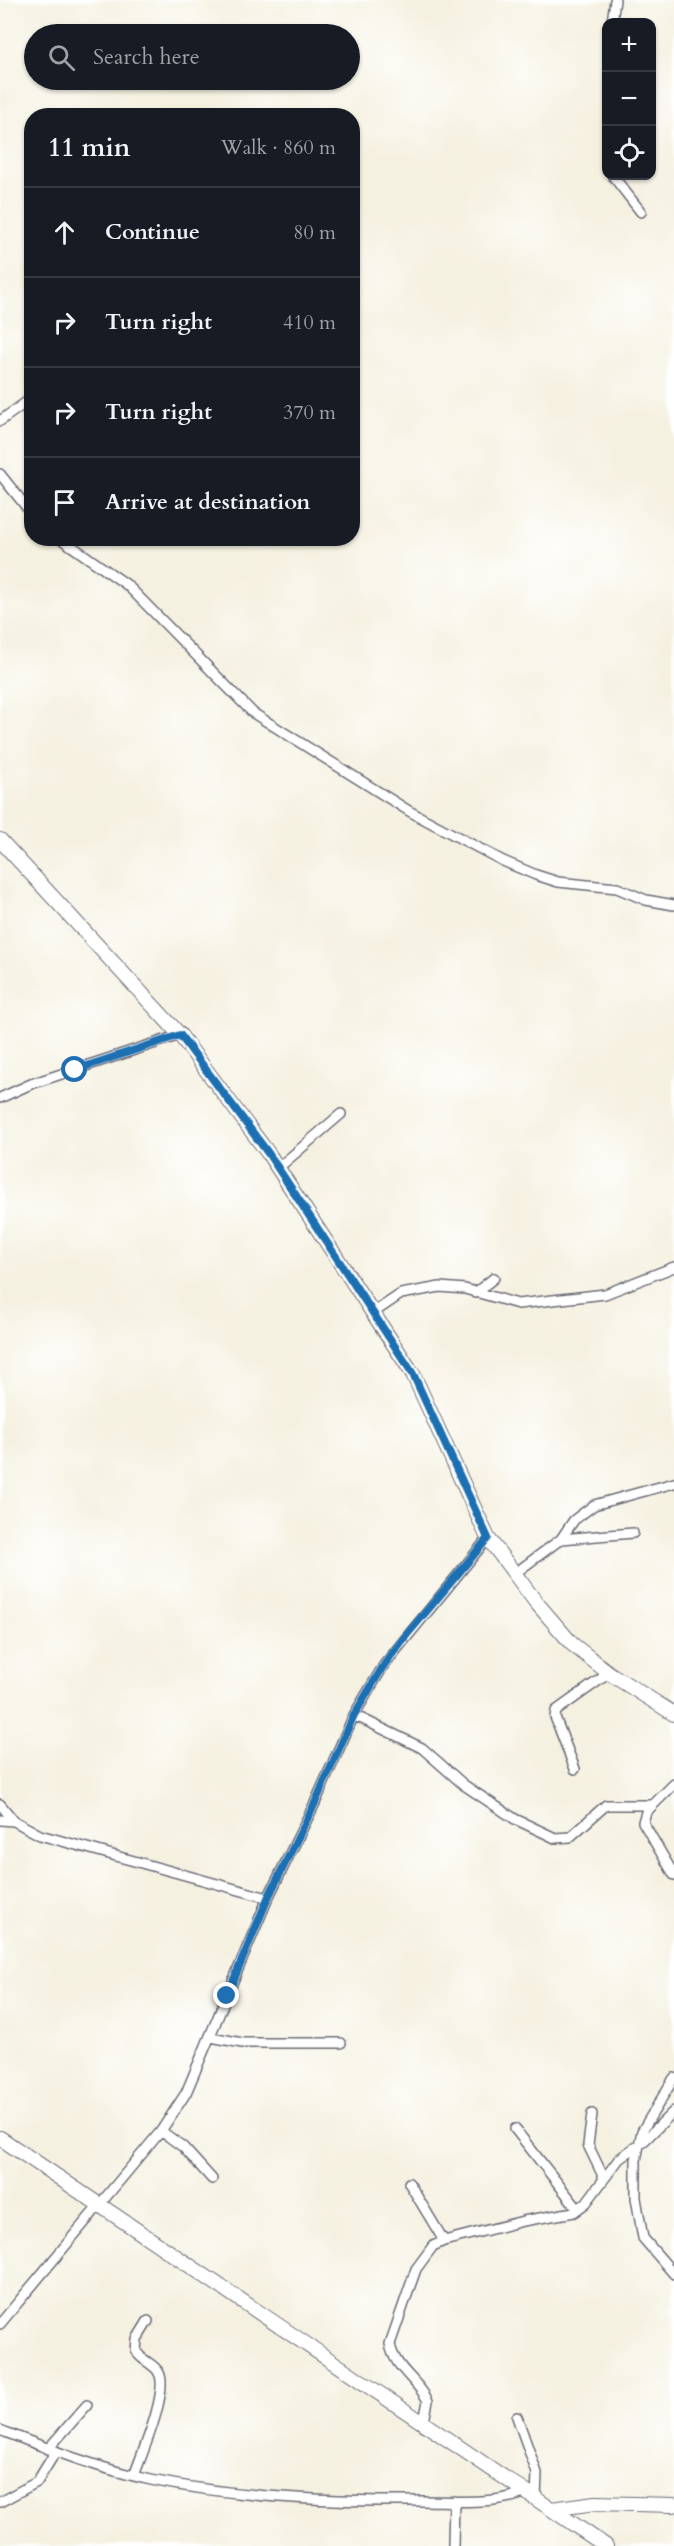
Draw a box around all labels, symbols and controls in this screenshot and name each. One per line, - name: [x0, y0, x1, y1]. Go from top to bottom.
- map controls: [602, 18, 656, 180]
- button: +: [602, 18, 656, 72]
- search box: [24, 24, 360, 90]
- icon: search: [45, 41, 78, 74]
- text: Search here: [93, 42, 200, 72]
- button: −: [602, 72, 656, 126]
- button: locate: [602, 126, 656, 180]
- text: 11 min: [48, 130, 131, 165]
- text: Walk · 860 m: [221, 134, 336, 161]
- icon: ahead: [48, 216, 81, 249]
- text: Continue: [105, 217, 200, 247]
- text: 80 m: [293, 219, 336, 246]
- icon: right: [48, 306, 81, 339]
- text: Turn right: [105, 307, 212, 337]
- text: 410 m: [283, 309, 336, 336]
- icon: right: [48, 396, 81, 429]
- text: Turn right: [105, 397, 212, 427]
- text: 370 m: [283, 399, 336, 426]
- icon: arrive: [48, 486, 81, 519]
- text: Arrive at destination: [105, 487, 310, 517]
- route start: [61, 1056, 87, 1082]
- route end: [213, 1982, 239, 2008]

